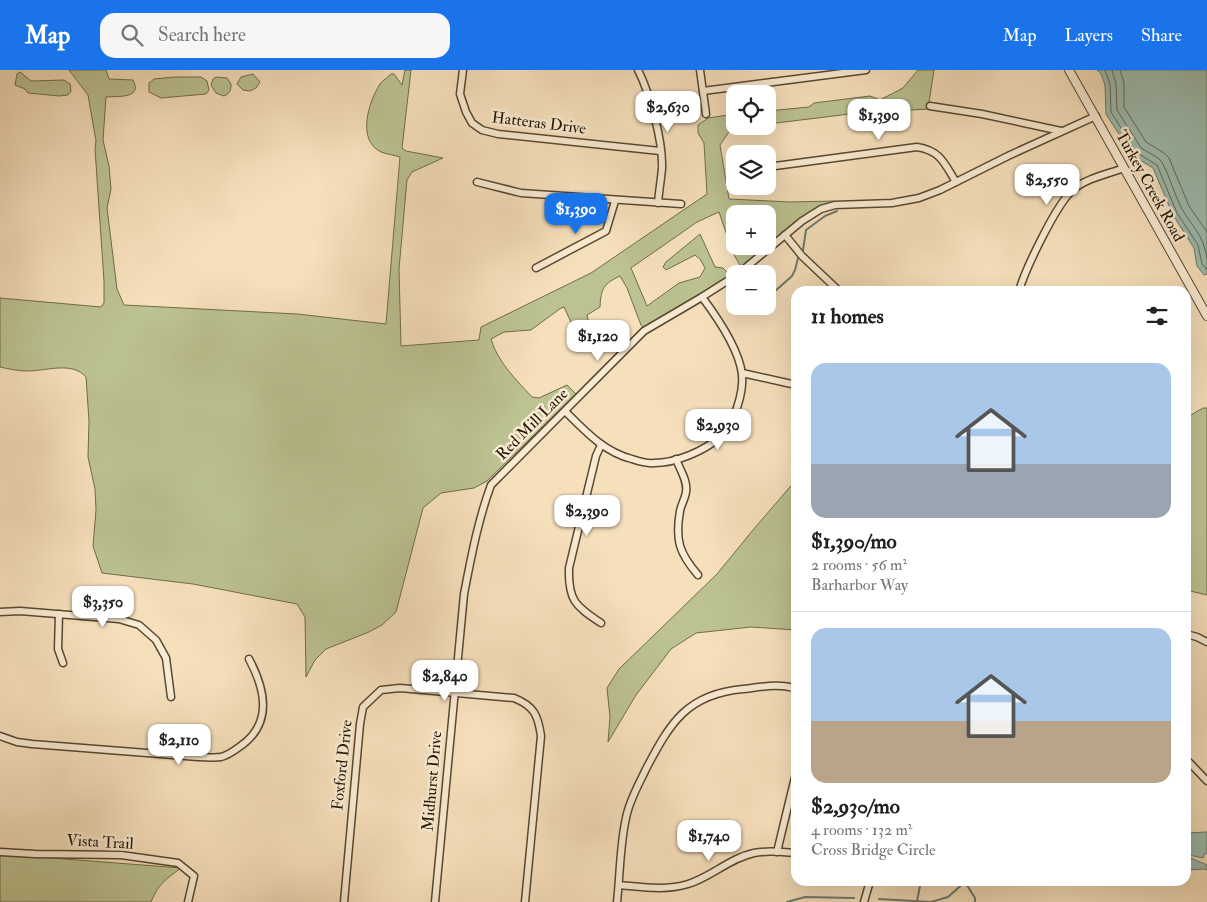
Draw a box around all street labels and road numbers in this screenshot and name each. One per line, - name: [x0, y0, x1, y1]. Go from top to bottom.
- street label: Hatteras Drive: [491, 107, 588, 139]
- street label: Turkey Creek Road: [1111, 127, 1189, 245]
- street label: Red Mill Lane: [492, 384, 572, 464]
- street label: Foxford Drive: [327, 718, 357, 811]
- street label: Midhurst Drive: [418, 730, 446, 832]
- street label: Vista Trail: [66, 830, 134, 854]

